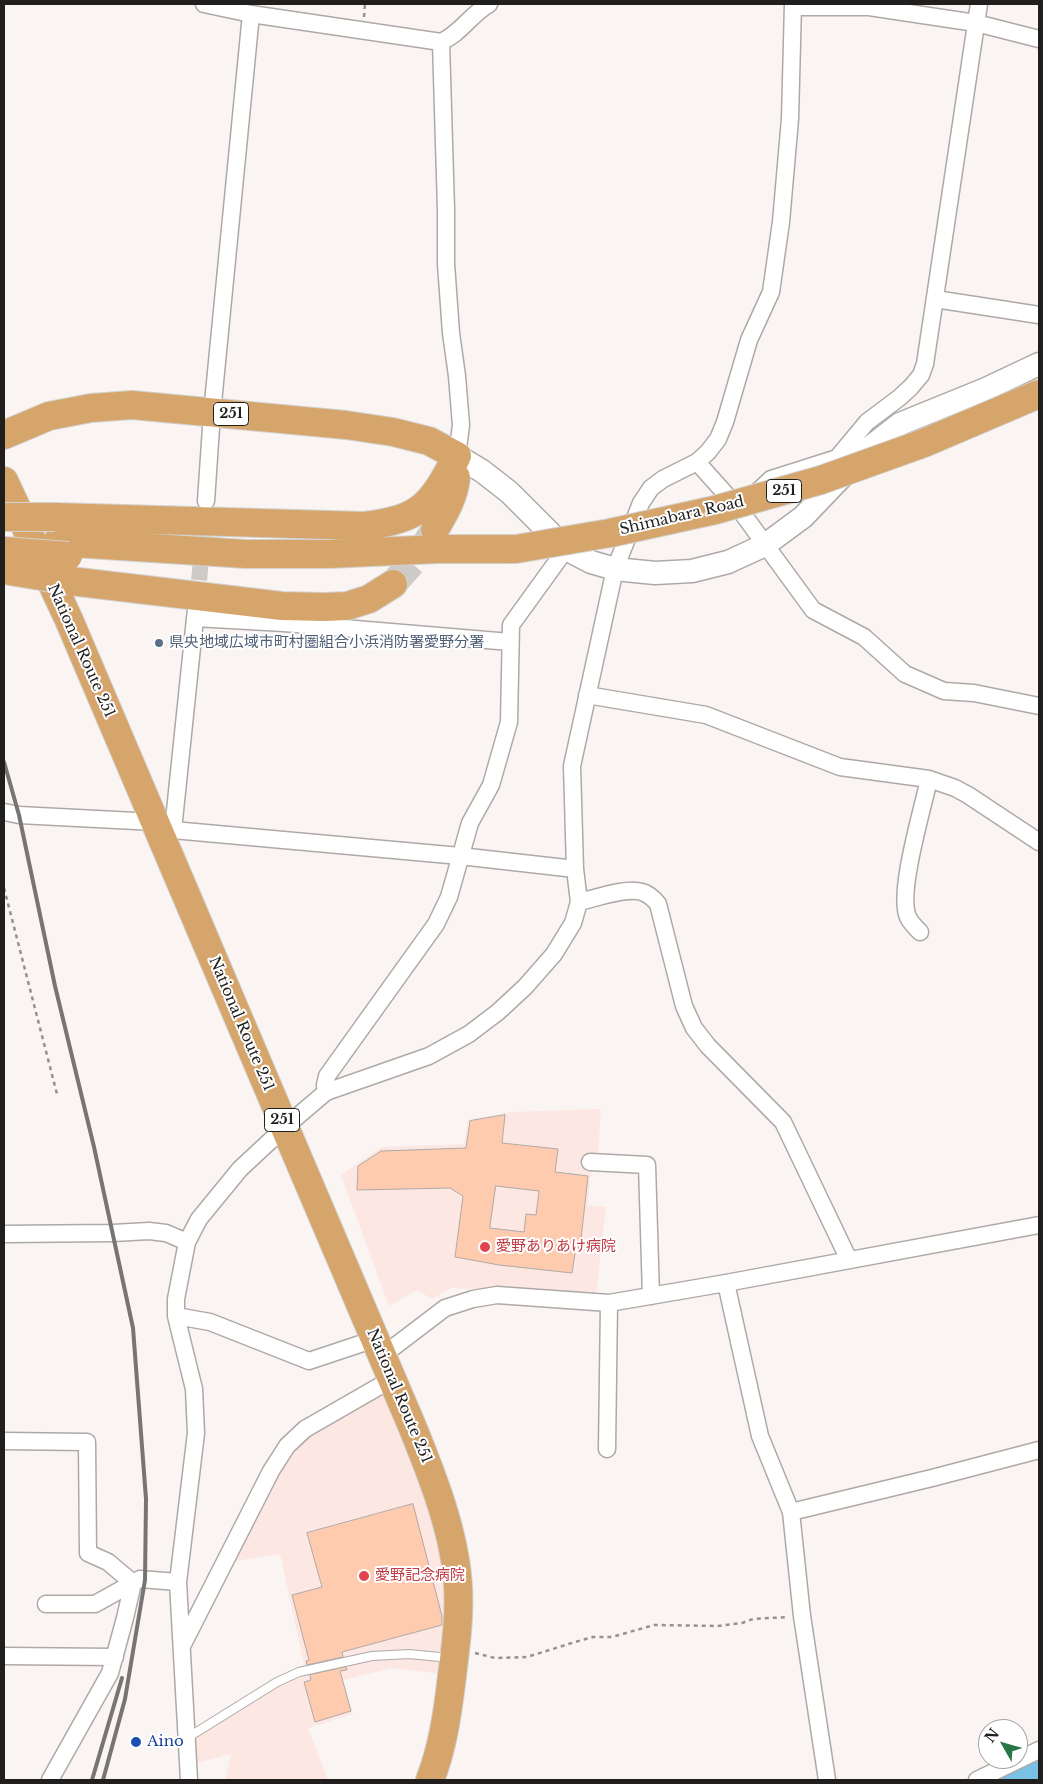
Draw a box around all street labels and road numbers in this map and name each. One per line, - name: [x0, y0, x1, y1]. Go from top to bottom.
- road number: 251: [214, 402, 248, 426]
- road number: 251: [766, 480, 802, 502]
- street label: Shimabara Road: [618, 493, 746, 539]
- street label: National Route 251: [43, 581, 119, 721]
- street label: National Route 251: [205, 954, 277, 1094]
- road number: 251: [264, 1108, 300, 1132]
- street label: National Route 251: [363, 1326, 435, 1466]

